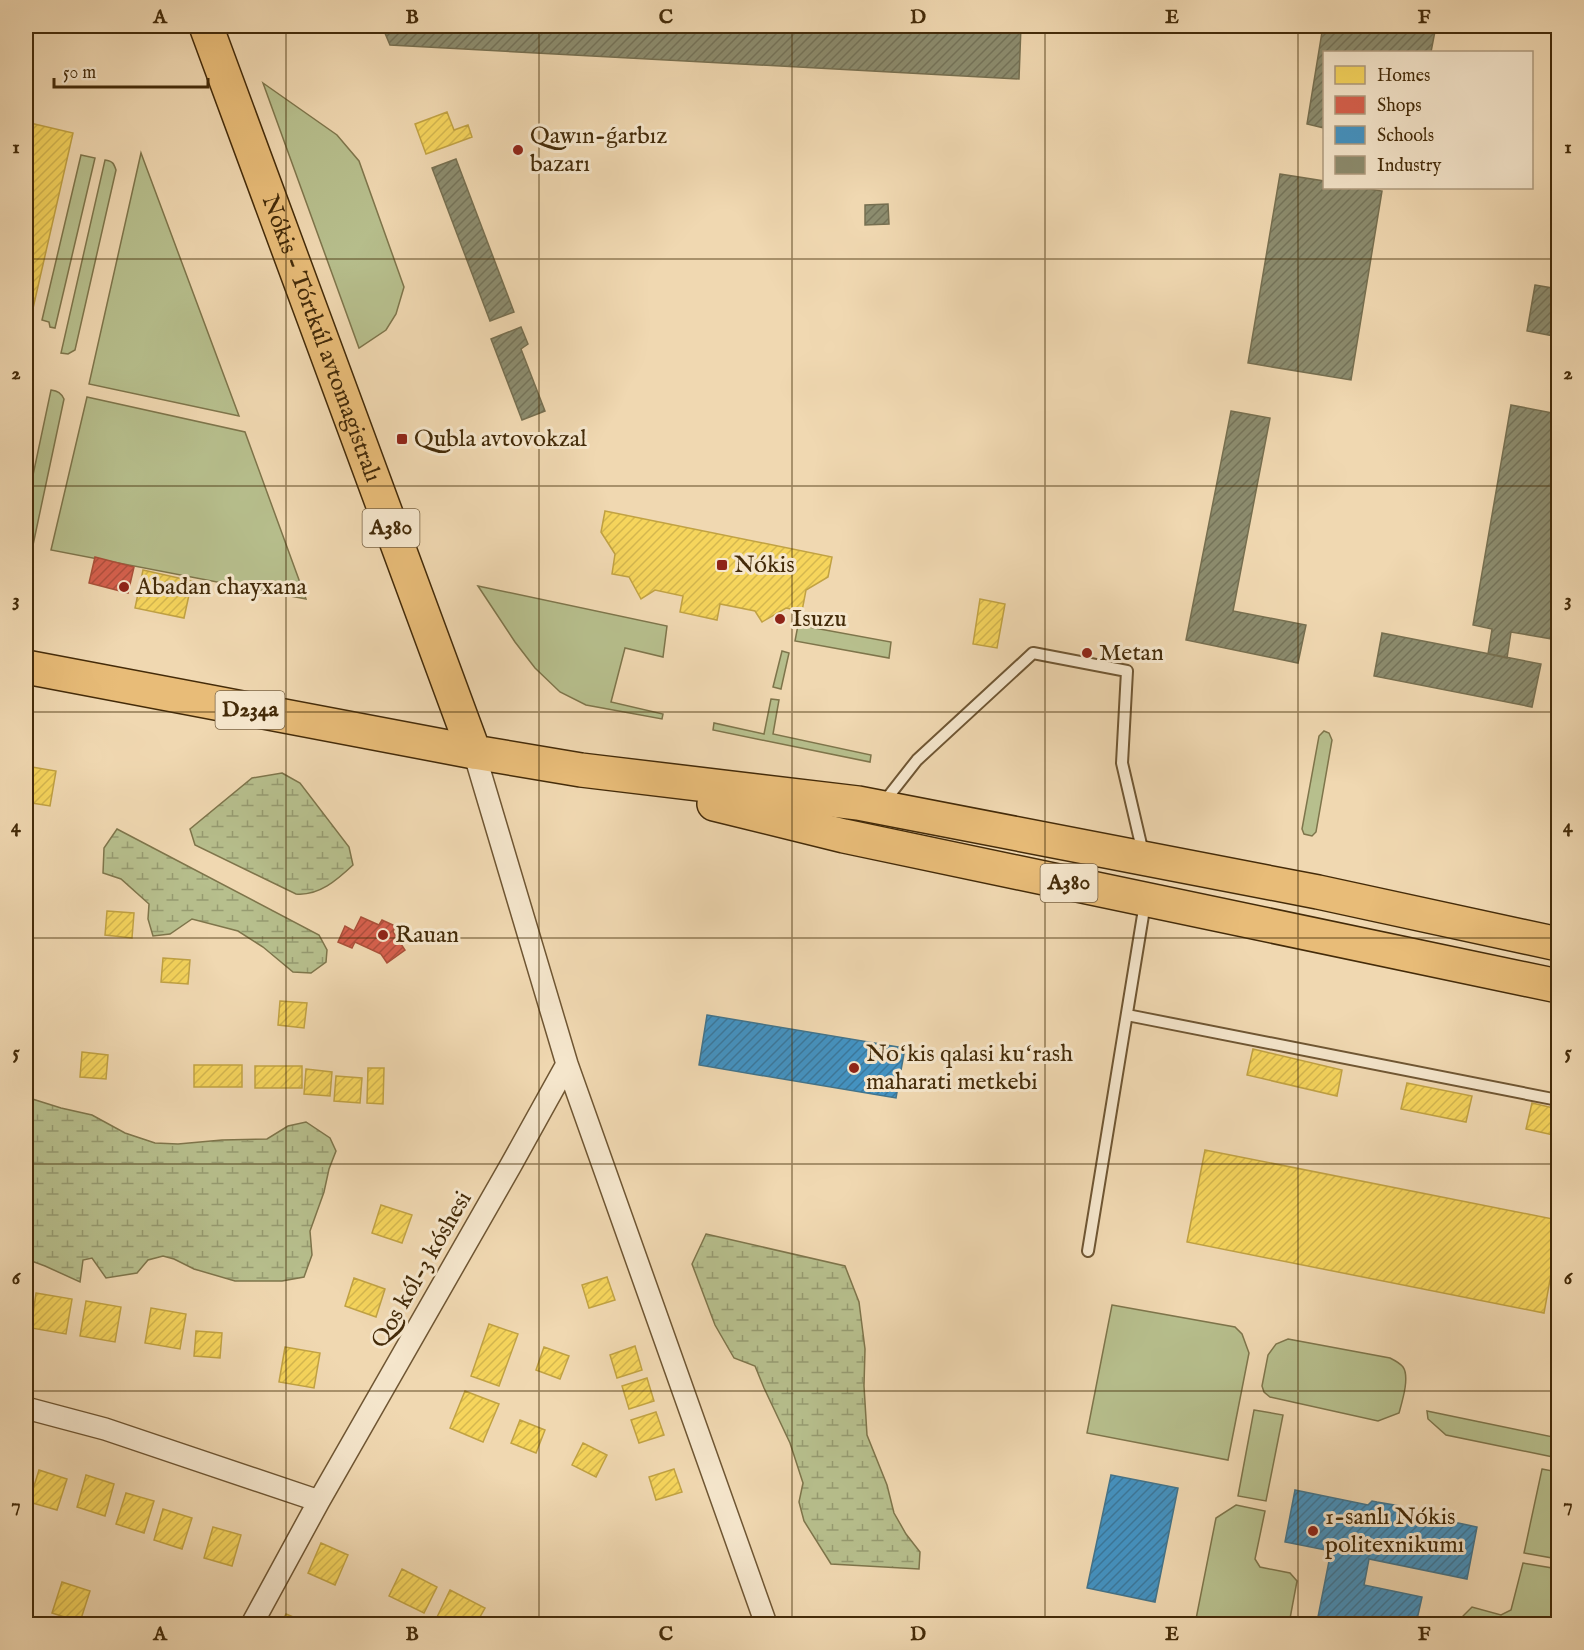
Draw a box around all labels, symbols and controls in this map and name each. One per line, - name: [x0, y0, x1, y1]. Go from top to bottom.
- text: A: [152, 5, 168, 30]
- text: B: [405, 5, 419, 30]
- text: C: [659, 5, 673, 30]
- text: D: [910, 5, 926, 30]
- text: E: [1165, 5, 1179, 30]
- text: F: [1418, 5, 1431, 30]
- scale bar: [54, 51, 208, 89]
- legend: [1323, 51, 1533, 189]
- text: 50 m: [63, 62, 96, 85]
- text: Homes: [1377, 65, 1430, 88]
- text: Shops: [1377, 95, 1422, 118]
- place label: Qawın-ǵarbız bazarı: [530, 121, 667, 180]
- text: Schools: [1377, 125, 1434, 148]
- text: 1: [12, 135, 20, 160]
- text: 1: [1564, 135, 1572, 160]
- marker: Qawın-ǵarbız bazarı: [511, 143, 525, 157]
- text: Industry: [1377, 155, 1441, 178]
- street label: Nókis - Tórtkúl avtomagistralı: [254, 191, 388, 486]
- text: 2: [11, 361, 21, 386]
- text: 2: [1563, 361, 1573, 386]
- place label: Qubla avtovokzal: [414, 424, 587, 455]
- marker: Qubla avtovokzal: [395, 432, 409, 446]
- road number: A380: [362, 509, 420, 547]
- place label: Nókis: [734, 550, 795, 581]
- marker: Nókis: [715, 558, 729, 572]
- place label: Abadan chayxana: [135, 572, 307, 603]
- marker: Abadan chayxana: [117, 580, 131, 594]
- text: 3: [12, 588, 20, 613]
- text: 3: [1564, 588, 1572, 613]
- place label: Isuzu: [792, 604, 847, 635]
- marker: Isuzu: [773, 612, 787, 626]
- place label: Metan: [1099, 638, 1164, 669]
- marker: Metan: [1080, 646, 1094, 660]
- road number: D234a: [216, 691, 284, 729]
- text: 4: [11, 814, 22, 839]
- text: 4: [1563, 814, 1574, 839]
- road number: A380: [1040, 864, 1098, 902]
- place label: Rauan: [395, 920, 459, 951]
- marker: Rauan: [376, 928, 390, 942]
- place label: Noʻkis qalasi kuʻrash maharati metkebi: [866, 1039, 1073, 1098]
- text: 5: [12, 1040, 20, 1065]
- text: 5: [1564, 1040, 1572, 1065]
- marker: Noʻkis qalasi kuʻrash maharati metkebi: [847, 1061, 861, 1075]
- street label: Qos kól-3 kóshesi: [365, 1186, 479, 1354]
- text: 6: [12, 1266, 22, 1291]
- text: 6: [1564, 1266, 1574, 1291]
- text: 7: [11, 1493, 21, 1518]
- text: 7: [1563, 1493, 1573, 1518]
- place label: 1-sanlı Nókis politexnikumı: [1325, 1502, 1464, 1561]
- marker: 1-sanlı Nókis politexnikumı: [1306, 1524, 1320, 1538]
- text: A: [152, 1622, 168, 1647]
- text: B: [405, 1622, 419, 1647]
- text: C: [659, 1622, 673, 1647]
- text: D: [910, 1622, 926, 1647]
- text: E: [1165, 1622, 1179, 1647]
- text: F: [1418, 1622, 1431, 1647]

